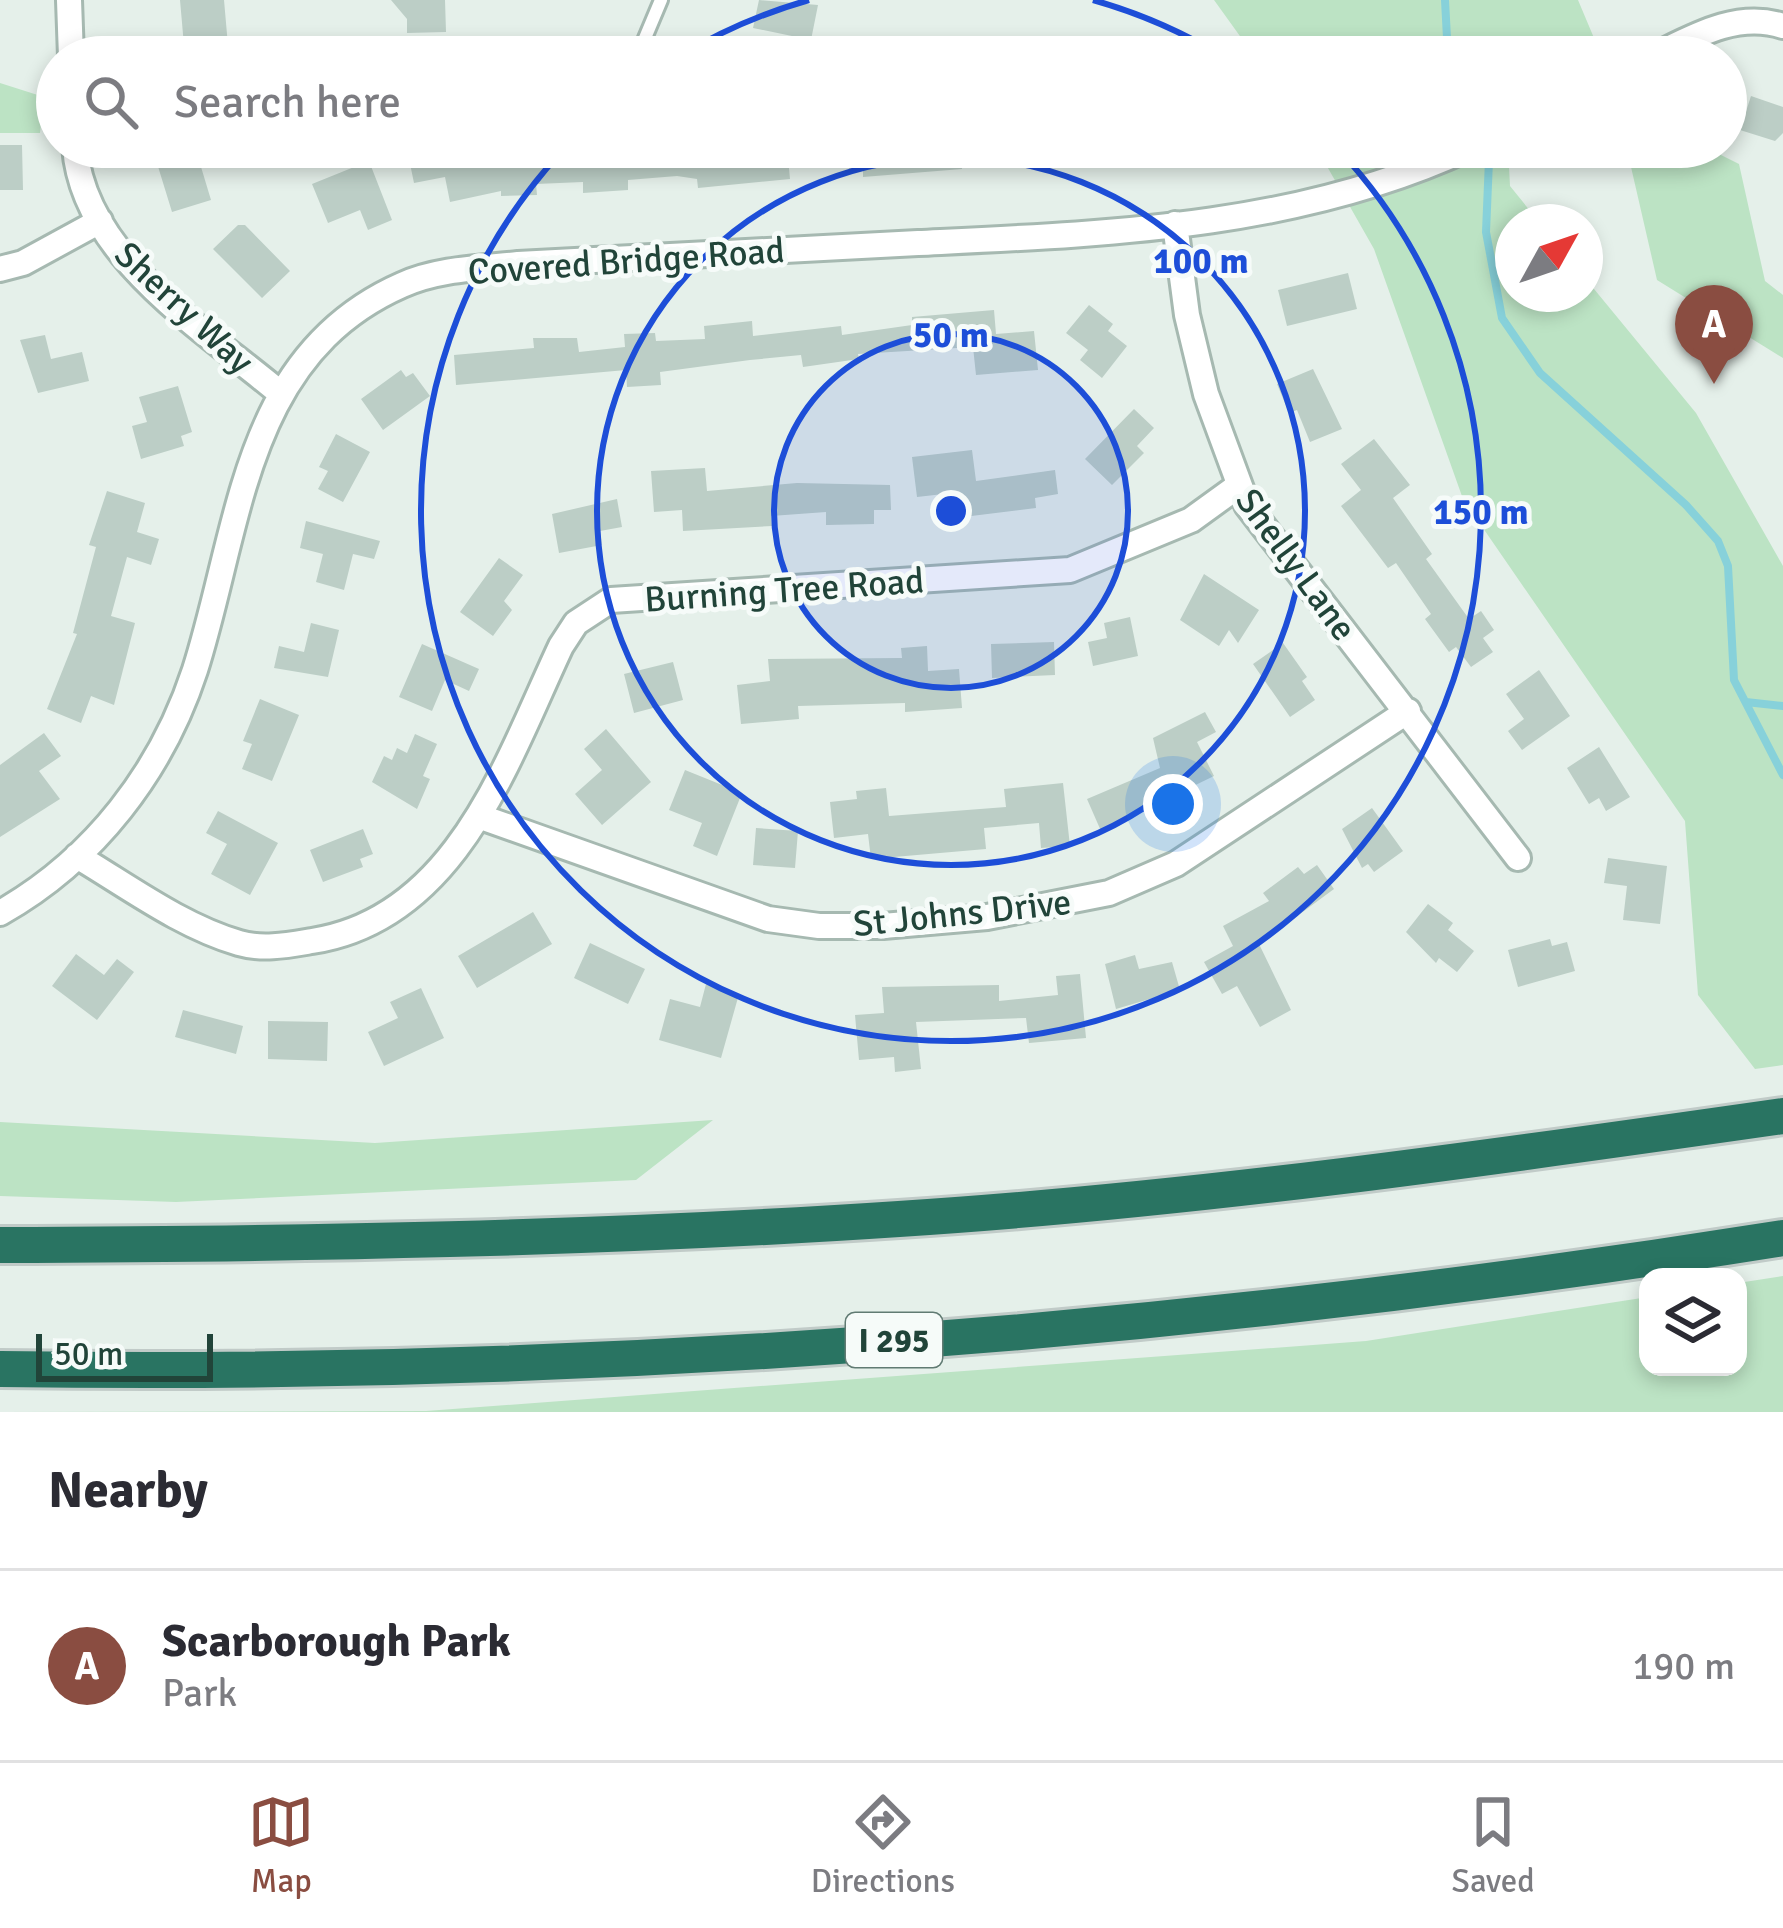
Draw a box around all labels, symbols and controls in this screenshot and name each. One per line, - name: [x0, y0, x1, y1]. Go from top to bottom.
- search box: [36, 36, 1747, 168]
- icon: search: [78, 69, 144, 135]
- text: Search here: [174, 75, 401, 130]
- north arrow: [1495, 204, 1603, 312]
- street label: Covered Bridge Road: [466, 228, 786, 295]
- street label: Sherry Way: [105, 232, 263, 384]
- text: 100 m: [1153, 239, 1249, 284]
- pin: A: [1675, 285, 1753, 384]
- text: 50 m: [913, 313, 989, 358]
- street label: Shelly Lane: [1226, 480, 1366, 650]
- centre of rings: [930, 490, 972, 532]
- text: 150 m: [1433, 490, 1529, 535]
- street label: Burning Tree Road: [643, 558, 925, 623]
- your location: [1143, 774, 1203, 834]
- street label: St Johns Drive: [851, 880, 1073, 947]
- map controls: [1639, 1268, 1747, 1376]
- button: layers: [1639, 1268, 1747, 1376]
- road number: I 295: [846, 1313, 942, 1367]
- scale bar: [36, 1328, 213, 1381]
- text: 50 m: [54, 1334, 123, 1375]
- text: Nearby: [48, 1459, 208, 1522]
- text: Scarborough Park: [162, 1614, 511, 1669]
- text: A: [75, 1642, 99, 1690]
- text: 190 m: [1632, 1642, 1735, 1690]
- text: Park: [162, 1669, 237, 1717]
- tab: Map: [248, 1789, 314, 1902]
- tab: Directions: [811, 1789, 955, 1902]
- tab: Saved: [1452, 1789, 1535, 1902]

